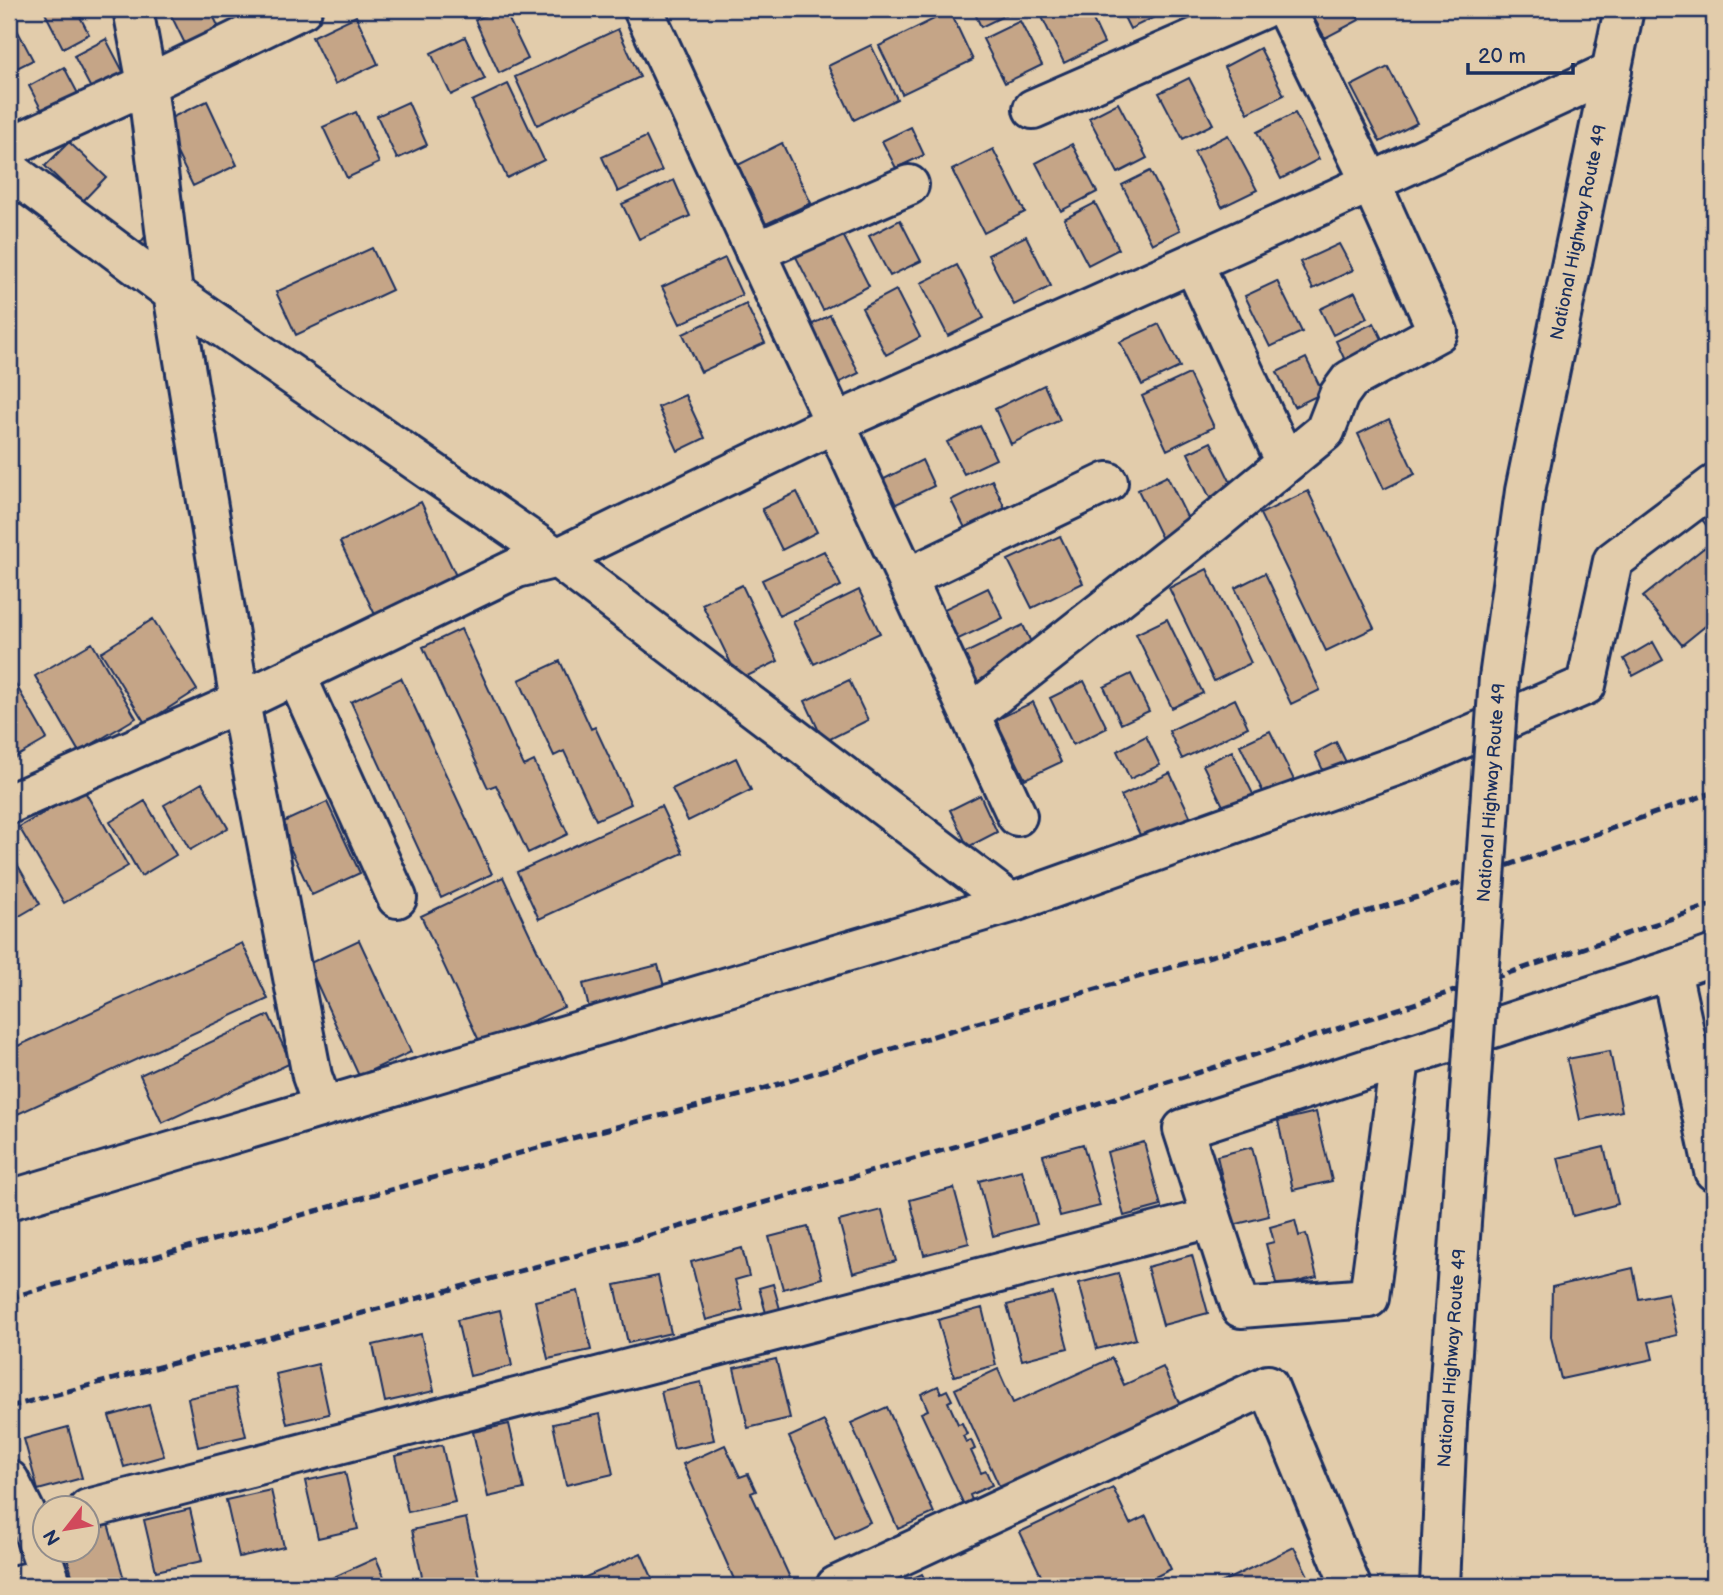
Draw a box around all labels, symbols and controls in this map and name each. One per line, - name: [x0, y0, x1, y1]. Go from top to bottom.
- scale bar: [1468, 32, 1572, 76]
- text: 20 m: [1478, 44, 1526, 69]
- street label: National Highway Route 49: [1546, 123, 1611, 342]
- street label: National Highway Route 49: [1473, 682, 1509, 903]
- street label: National Highway Route 49: [1434, 1248, 1470, 1468]
- north arrow: [32, 1494, 102, 1564]
- text: N: [39, 1525, 66, 1549]

